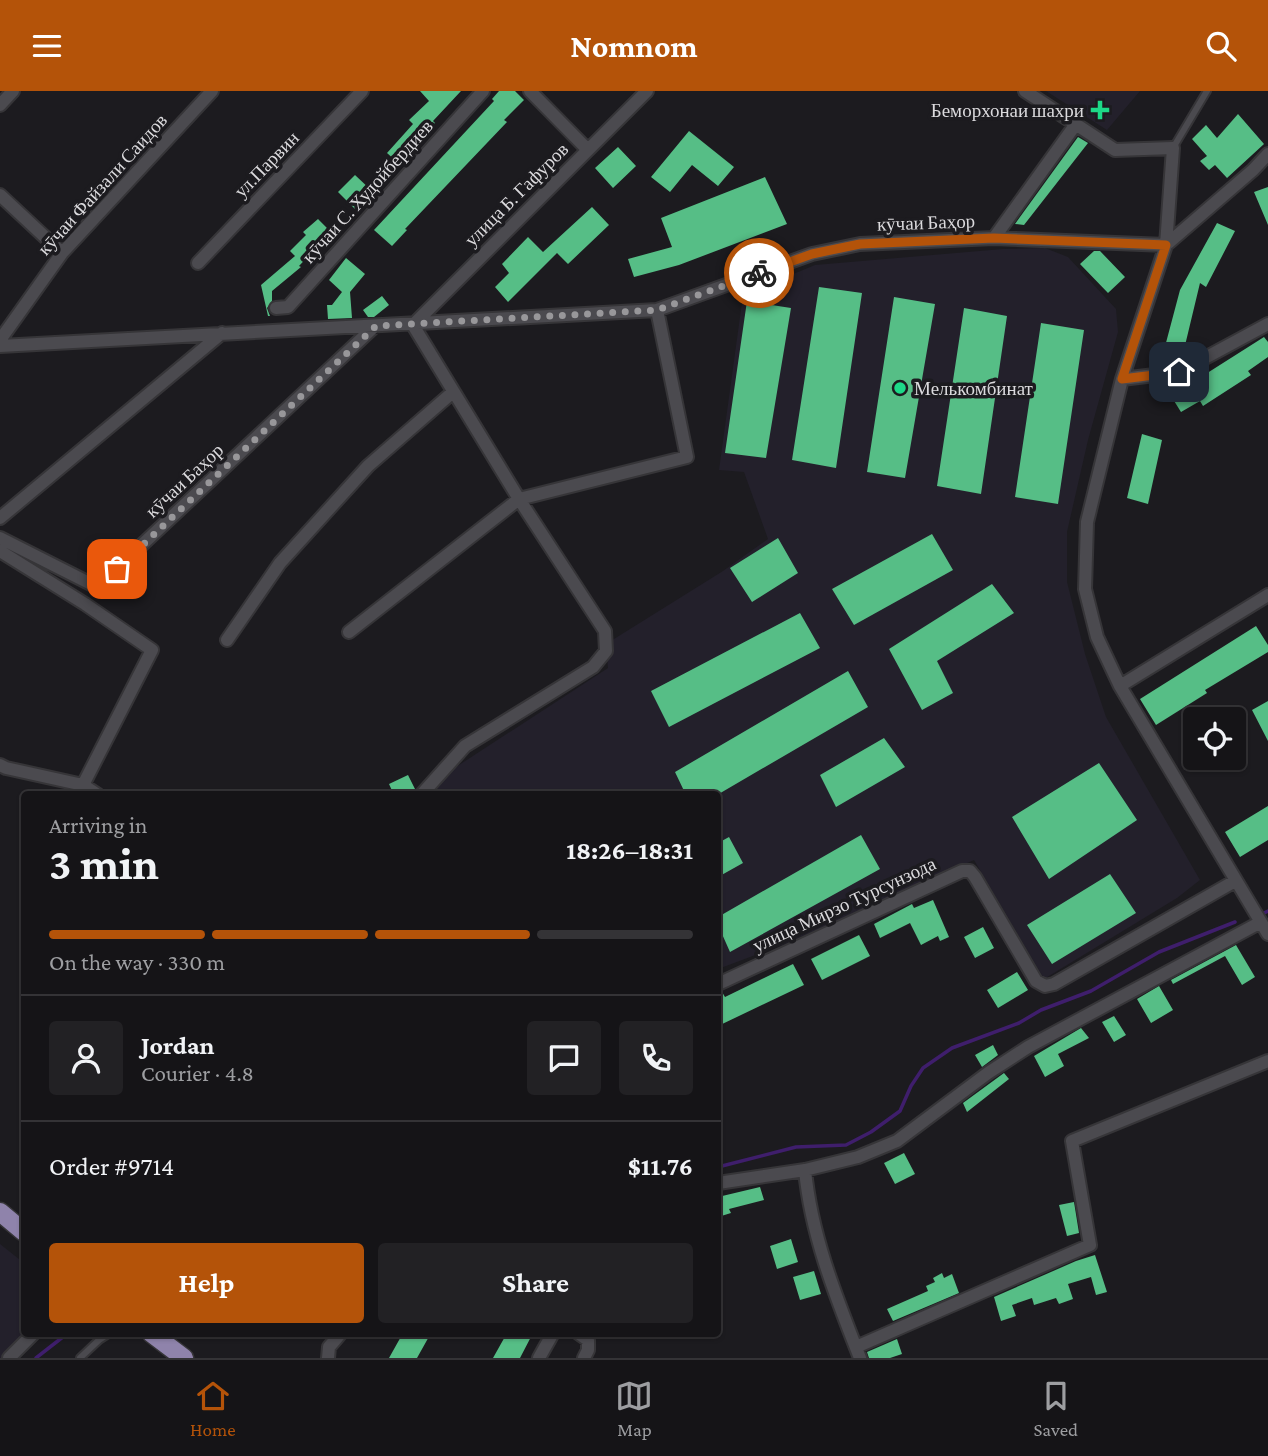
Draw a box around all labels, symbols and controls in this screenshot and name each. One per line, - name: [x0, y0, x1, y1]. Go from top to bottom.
- icon: menu: [28, 27, 66, 65]
- icon: search: [1202, 27, 1240, 65]
- text: Nomnom: [570, 28, 698, 64]
- place label: Беморхонаи шахри: [931, 100, 1084, 121]
- marker: Беморхонаи шахри: [1090, 100, 1110, 120]
- street label: кӯчаи Файзали Саидов: [33, 109, 171, 259]
- street label: кӯчаи С. Худойбердиев: [298, 116, 437, 267]
- street label: ул.Парвин: [230, 127, 303, 202]
- street label: улица Б. Гафуров: [460, 138, 572, 250]
- street label: кӯчаи Баҳор: [877, 210, 976, 235]
- courier: [724, 238, 794, 308]
- icon: bike: [740, 254, 778, 292]
- pin: [1149, 342, 1209, 402]
- icon: home: [1160, 353, 1198, 391]
- place label: Мелькомбинат: [914, 378, 1034, 399]
- marker: Мелькомбинат: [892, 380, 908, 396]
- street label: кӯчаи Баҳор: [141, 439, 227, 522]
- pin: [87, 539, 147, 599]
- icon: bag: [98, 550, 136, 588]
- map controls: [1183, 707, 1246, 770]
- button: locate: [1183, 707, 1246, 770]
- text: Arriving in: [49, 812, 147, 838]
- text: 18:26–18:31: [566, 836, 693, 865]
- text: 3 min: [49, 838, 159, 889]
- street label: улица Мирзо Турсунзода: [749, 853, 940, 956]
- text: On the way · 330 m: [49, 949, 225, 975]
- button: person: [49, 1021, 123, 1095]
- button: chat: [527, 1021, 601, 1095]
- button: phone: [619, 1021, 693, 1095]
- text: Jordan: [141, 1031, 215, 1060]
- text: Courier · 4.8: [141, 1060, 254, 1086]
- text: Order #9714: [49, 1152, 174, 1181]
- text: $11.76: [628, 1152, 693, 1181]
- button: Help: [49, 1243, 364, 1323]
- button: Share: [378, 1243, 693, 1323]
- tab: Home: [190, 1377, 236, 1440]
- tab: Map: [615, 1377, 653, 1440]
- tab: Saved: [1033, 1377, 1078, 1440]

